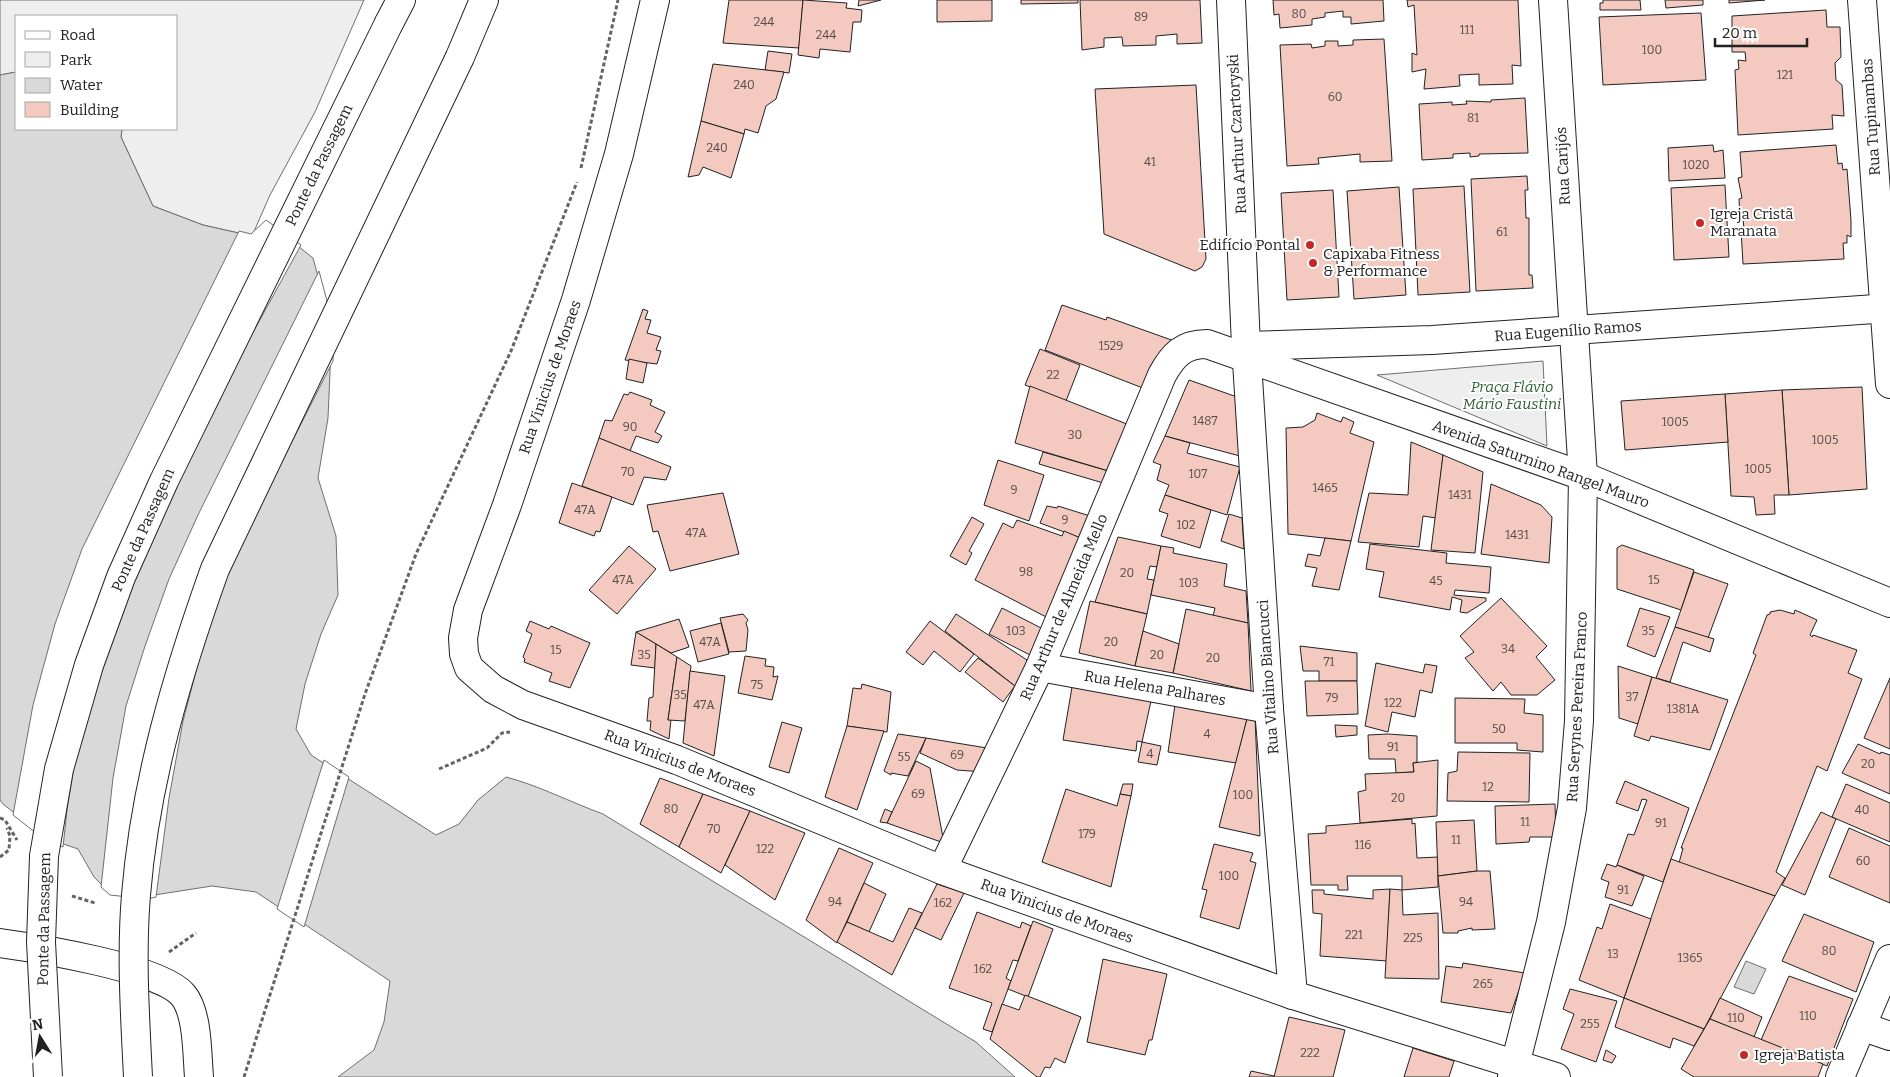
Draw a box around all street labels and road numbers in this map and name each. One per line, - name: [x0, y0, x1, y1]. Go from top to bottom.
- street label: Rua Arthur Czartoryski: [1224, 53, 1250, 214]
- street label: Rua Tupinambas: [1858, 58, 1884, 176]
- street label: Ponte da Passagem: [282, 101, 357, 229]
- street label: Rua Carijós: [1552, 126, 1574, 206]
- street label: Rua Vinicius de Moraes: [515, 298, 585, 456]
- street label: Rua Eugenílio Ramos: [1494, 317, 1642, 345]
- street label: Avenida Saturnino Rangel Mauro: [1430, 416, 1652, 512]
- street label: Ponte da Passagem: [108, 465, 179, 594]
- street label: Rua Arthur de Almeida Mello: [1016, 511, 1112, 703]
- street label: Rua Vitalino Biancucci: [1254, 598, 1282, 755]
- street label: Rua Serynes Pereira Franco: [1563, 611, 1591, 803]
- street label: Rua Helena Palhares: [1083, 667, 1227, 709]
- street label: Rua Vinicius de Moraes: [601, 726, 759, 800]
- street label: Ponte da Passagem: [34, 852, 54, 986]
- street label: Rua Vinicius de Moraes: [978, 875, 1136, 947]

